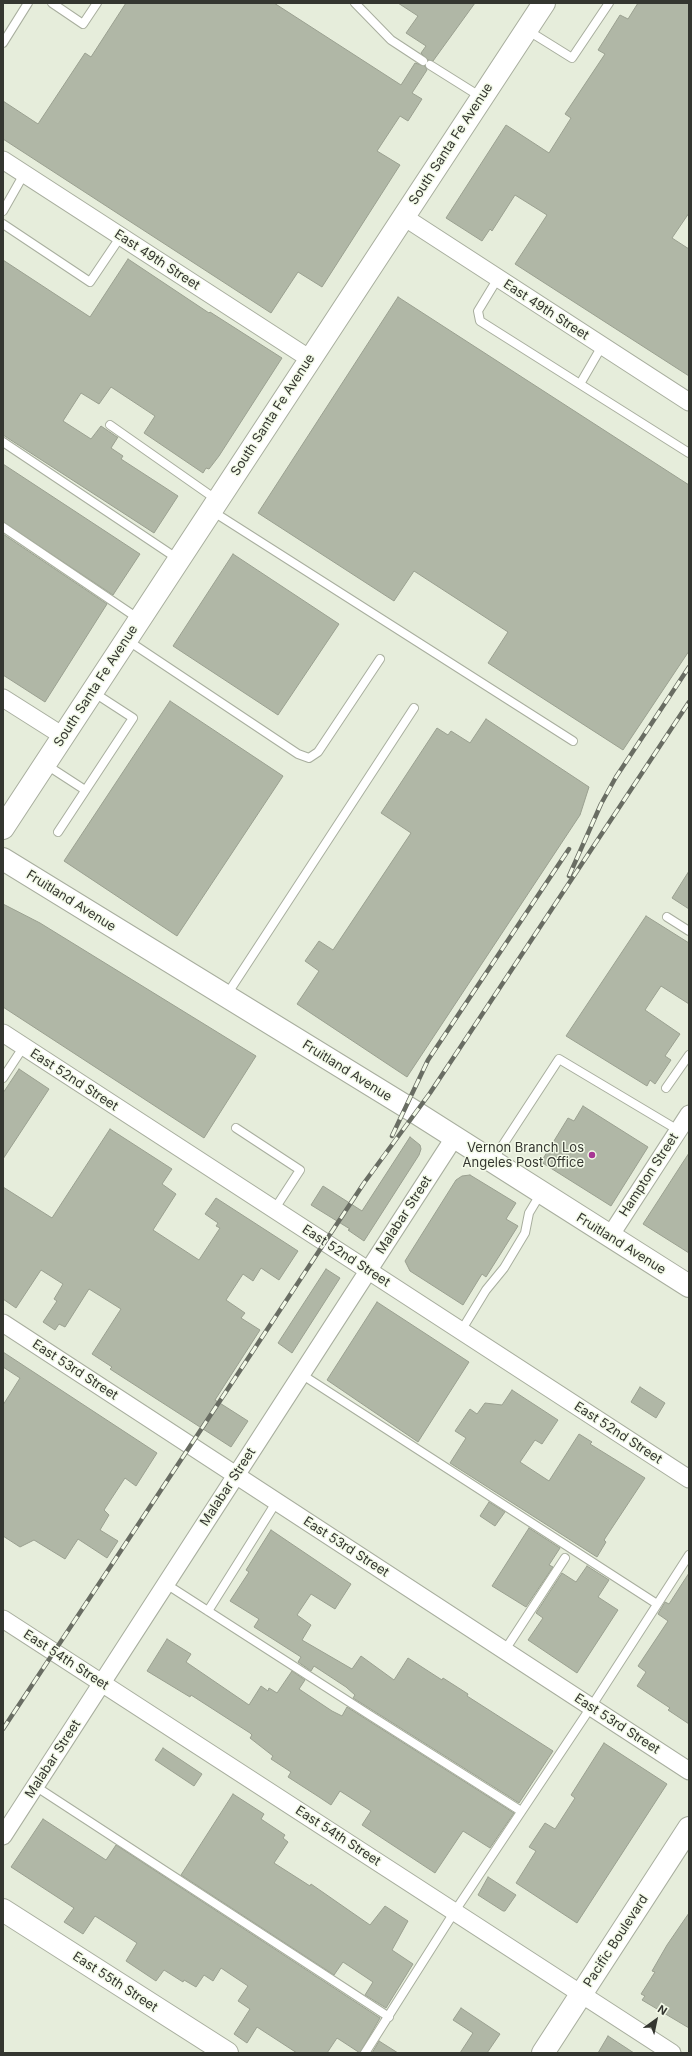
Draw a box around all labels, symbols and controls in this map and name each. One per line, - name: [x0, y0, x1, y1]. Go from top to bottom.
- street label: South Santa Fe Avenue: [406, 80, 496, 208]
- street label: East 49th Street: [111, 227, 203, 293]
- street label: East 49th Street: [500, 277, 592, 343]
- street label: South Santa Fe Avenue: [228, 351, 318, 479]
- street label: South Santa Fe Avenue: [51, 622, 141, 750]
- street label: Fruitland Avenue: [23, 867, 119, 935]
- street label: Fruitland Avenue: [299, 1037, 395, 1105]
- street label: East 52nd Street: [27, 1046, 121, 1114]
- street label: Hampton Street: [616, 1130, 682, 1220]
- place label: Vernon Branch Los Angeles Post Office: [463, 1140, 584, 1171]
- marker: Vernon Branch Los Angeles Post Office: [587, 1150, 597, 1160]
- street label: Malabar Street: [373, 1173, 435, 1257]
- street label: Fruitland Avenue: [573, 1210, 669, 1278]
- street label: East 52nd Street: [299, 1222, 393, 1290]
- street label: East 53rd Street: [29, 1337, 121, 1403]
- street label: East 52nd Street: [571, 1399, 665, 1467]
- street label: Malabar Street: [197, 1445, 259, 1529]
- street label: East 53rd Street: [300, 1514, 392, 1580]
- street label: East 54th Street: [20, 1627, 112, 1693]
- street label: East 53rd Street: [571, 1691, 663, 1757]
- street label: Malabar Street: [22, 1717, 84, 1801]
- street label: East 54th Street: [292, 1803, 384, 1869]
- street label: Pacific Boulevard: [580, 1892, 652, 1990]
- street label: East 55th Street: [70, 1949, 160, 2015]
- north arrow: [636, 2000, 676, 2040]
- text: N: [655, 2002, 670, 2018]

